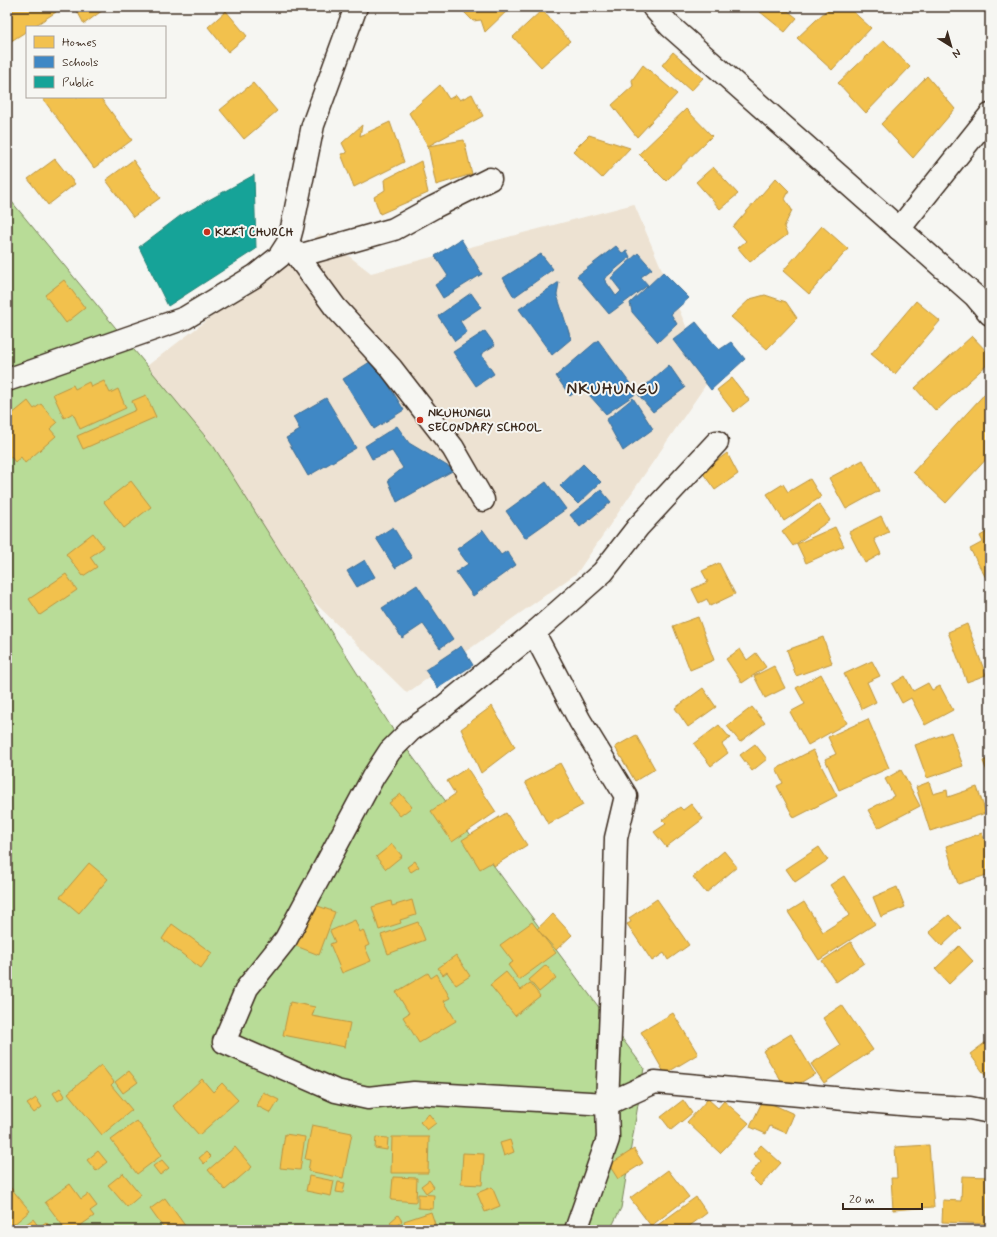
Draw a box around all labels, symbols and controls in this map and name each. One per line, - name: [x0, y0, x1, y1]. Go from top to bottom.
- legend: [26, 26, 166, 98]
- north arrow: [931, 26, 971, 66]
- text: Homes: [62, 35, 97, 51]
- text: N: [949, 45, 964, 61]
- text: Schools: [62, 55, 98, 71]
- text: Public: [62, 75, 94, 91]
- place label: KKKT CHURCH: [215, 225, 293, 241]
- marker: KKKT CHURCH: [202, 227, 212, 237]
- district label: NKUHUNGU: [567, 379, 659, 400]
- place label: NKUHUNGU SECONDARY SCHOOL: [428, 406, 542, 436]
- marker: NKUHUNGU SECONDARY SCHOOL: [415, 415, 425, 425]
- scale bar: [843, 1185, 922, 1211]
- text: 20 m: [849, 1192, 875, 1208]

